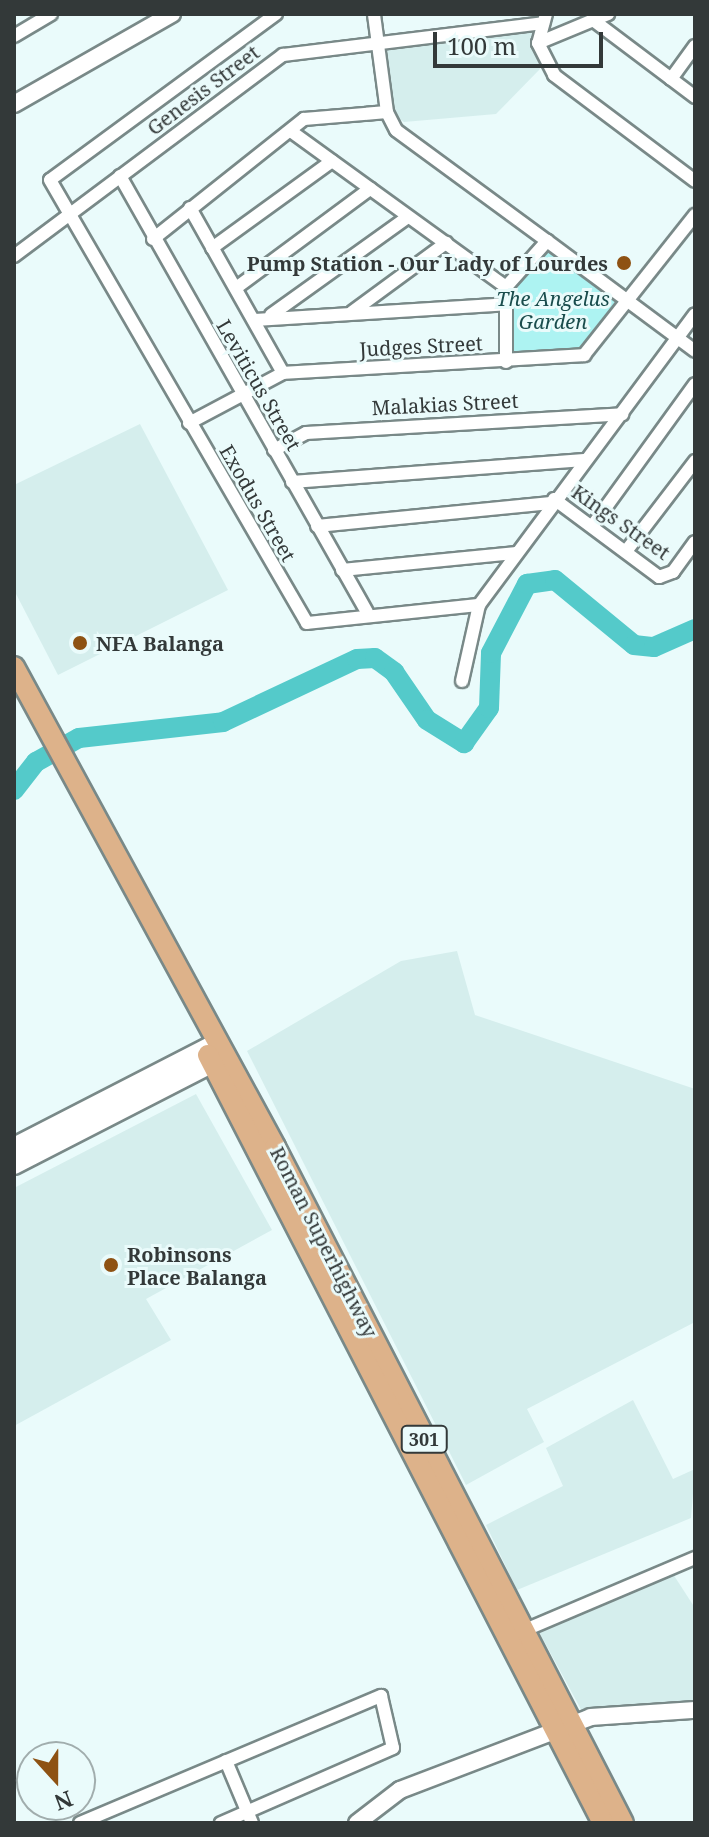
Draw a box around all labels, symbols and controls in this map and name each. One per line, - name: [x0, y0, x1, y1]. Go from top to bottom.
- scale bar: [437, 16, 607, 66]
- text: 100 m: [447, 29, 516, 62]
- street label: Genesis Street: [142, 40, 264, 140]
- place label: Pump Station - Our Lady of Lourdes: [247, 251, 608, 275]
- marker: Pump Station - Our Lady of Lourdes: [615, 254, 633, 272]
- park label: The Angelus Garden: [496, 287, 610, 334]
- street label: Leviticus Street: [212, 315, 306, 455]
- street label: Judges Street: [359, 331, 483, 361]
- street label: Malakias Street: [371, 388, 519, 420]
- street label: Exodus Street: [215, 440, 301, 566]
- street label: Kings Street: [567, 479, 675, 565]
- place label: NFA Balanga: [96, 631, 224, 655]
- marker: NFA Balanga: [71, 634, 89, 652]
- street label: Roman Superhighway: [265, 1143, 383, 1341]
- place label: Robinsons Place Balanga: [127, 1242, 267, 1289]
- marker: Robinsons Place Balanga: [102, 1256, 120, 1274]
- road number: 301: [400, 1425, 448, 1453]
- north arrow: [16, 1741, 96, 1821]
- text: N: [50, 1784, 77, 1819]

